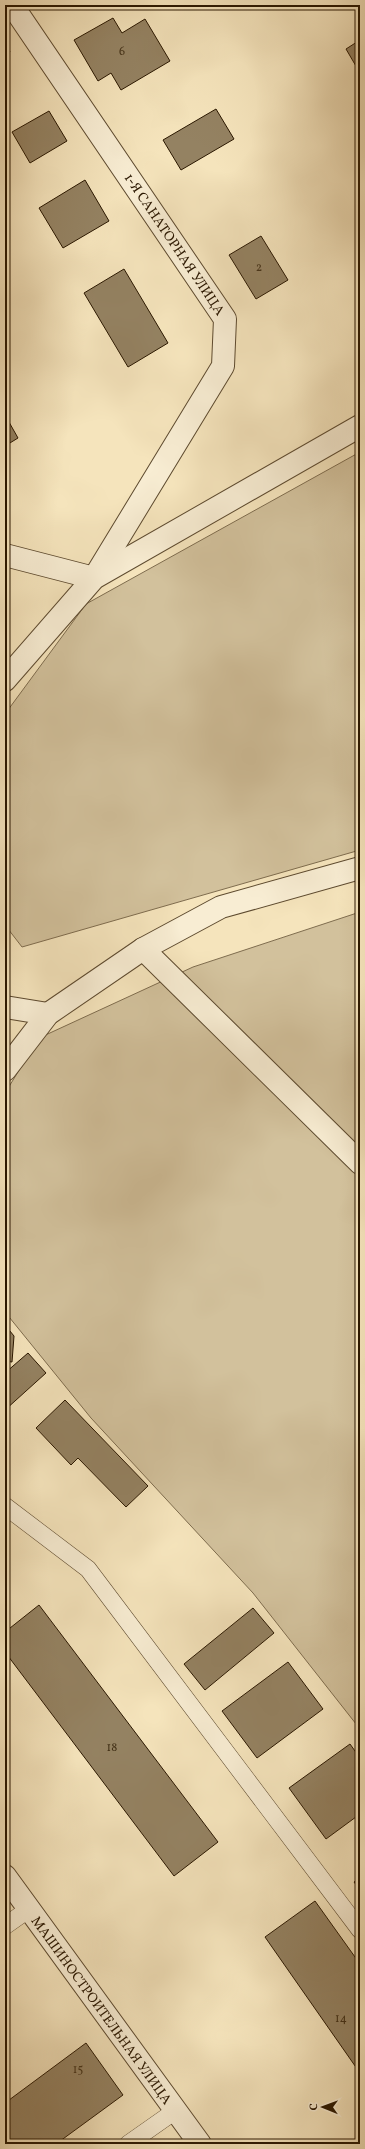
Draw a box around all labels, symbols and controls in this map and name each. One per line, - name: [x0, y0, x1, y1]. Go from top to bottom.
- house number: 6: [119, 44, 125, 60]
- street label: 1-Я САНАТОРНАЯ УЛИЦА: [119, 170, 229, 320]
- house number: 2: [256, 260, 262, 276]
- house number: 18: [107, 1740, 117, 1756]
- street label: МАШИНОСТРОИТЕЛЬНАЯ УЛИЦА: [26, 1913, 176, 2109]
- house number: 14: [335, 2011, 347, 2027]
- house number: 15: [73, 2062, 83, 2078]
- north arrow: [303, 2087, 343, 2127]
- text: С: [307, 2103, 322, 2111]

